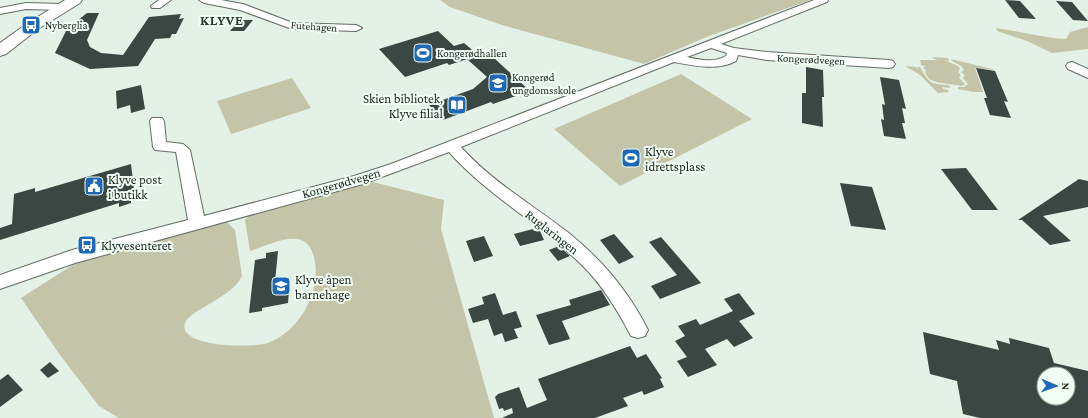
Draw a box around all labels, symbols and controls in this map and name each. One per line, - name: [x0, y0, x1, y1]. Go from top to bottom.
- district label: KLYVE: [200, 12, 244, 28]
- bus stop icon: Nyberglia: [20, 14, 42, 36]
- street label: Futehagen: [290, 18, 338, 35]
- place label: Nyberglia: [45, 19, 88, 32]
- sports icon: Kongerødhallen: [412, 42, 434, 64]
- place label: Kongerødhallen: [437, 47, 507, 60]
- street label: Kongerødvegen: [776, 51, 846, 68]
- place label: Kongerød ungdomsskole: [512, 71, 576, 97]
- school or university icon: Kongerød ungdomsskole: [487, 72, 509, 94]
- place label: Skien bibliotek, Klyve filial: [363, 91, 444, 121]
- library icon: Skien bibliotek, Klyve filial: [446, 94, 468, 116]
- place label: Klyve idrettsplass: [645, 144, 705, 174]
- sports icon: Klyve idrettsplass: [620, 147, 642, 169]
- street label: Kongerødvegen: [300, 165, 382, 201]
- place label: Klyve post i butikk: [108, 172, 162, 202]
- public building icon: Klyve post i butikk: [83, 175, 105, 197]
- street label: Ruglaringen: [522, 207, 582, 257]
- bus stop icon: Klyvesenteret: [76, 234, 98, 256]
- place label: Klyvesenteret: [101, 238, 172, 253]
- place label: Klyve åpen barnehage: [295, 272, 352, 302]
- school or university icon: Klyve åpen barnehage: [270, 275, 292, 297]
- north arrow: [1036, 366, 1076, 406]
- text: N: [1060, 382, 1072, 391]

